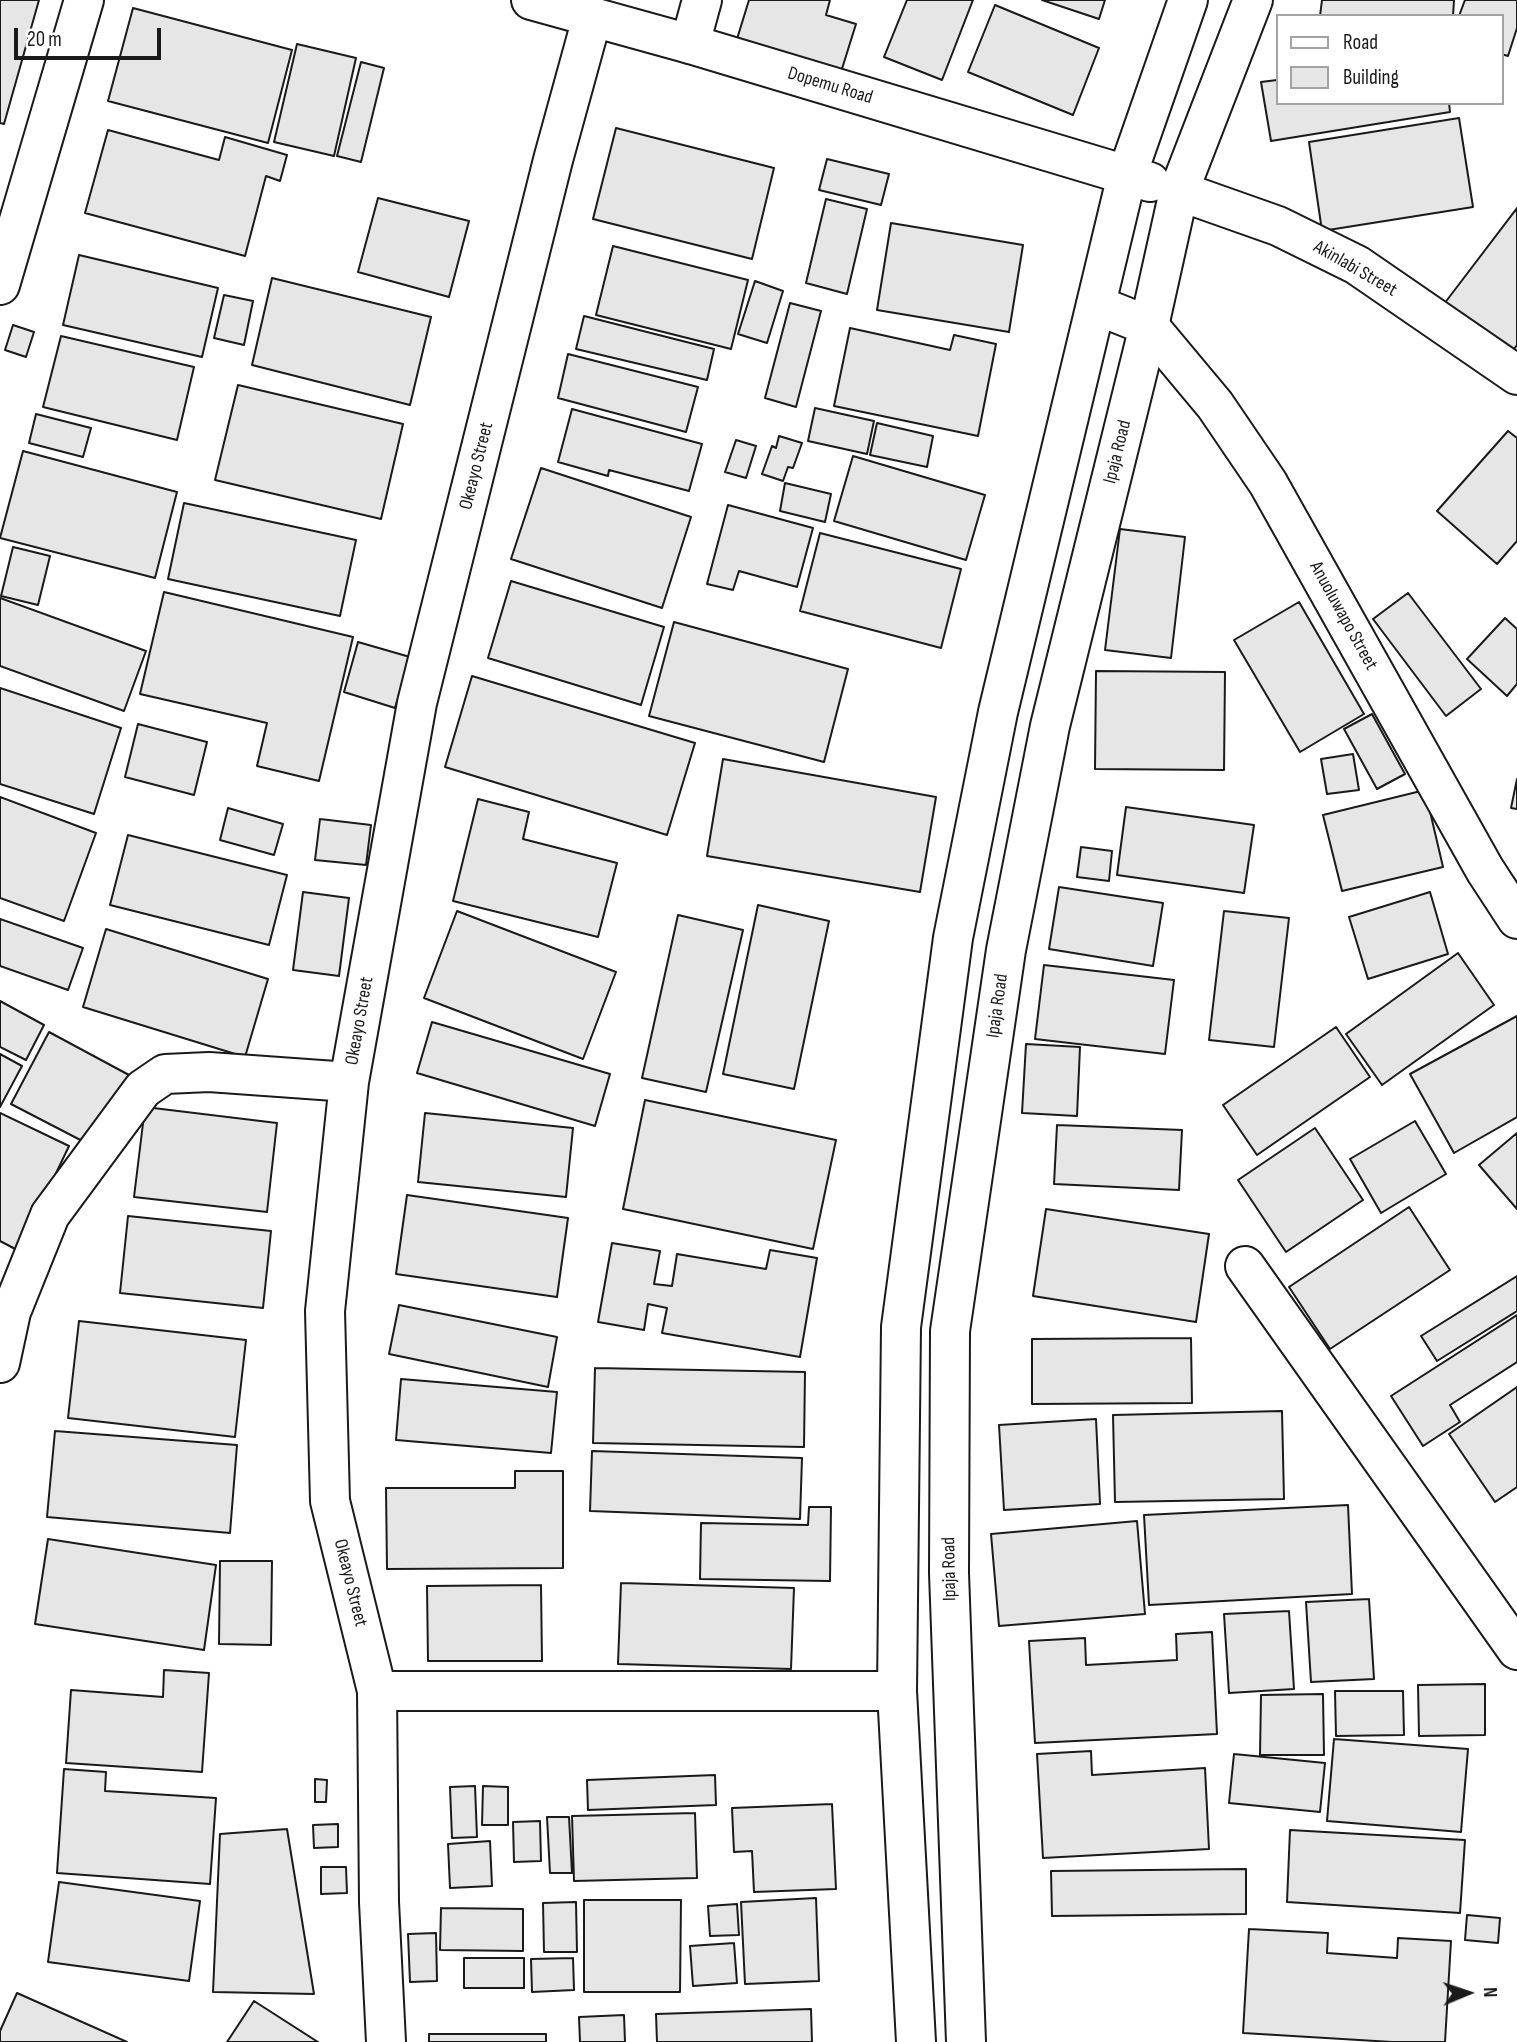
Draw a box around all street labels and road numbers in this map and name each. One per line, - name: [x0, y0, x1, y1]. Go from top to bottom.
- street label: Dopemu Road: [785, 62, 875, 110]
- street label: Akinlabi Street: [1309, 236, 1401, 302]
- street label: Ipaja Road: [1099, 418, 1137, 486]
- street label: Okeayo Street: [455, 420, 499, 512]
- street label: Anuoluwapo Street: [1304, 558, 1382, 674]
- street label: Ipaja Road: [982, 973, 1014, 1039]
- street label: Okeayo Street: [341, 975, 379, 1067]
- street label: Okeayo Street: [328, 1537, 372, 1629]
- street label: Ipaja Road: [938, 1537, 962, 1601]

